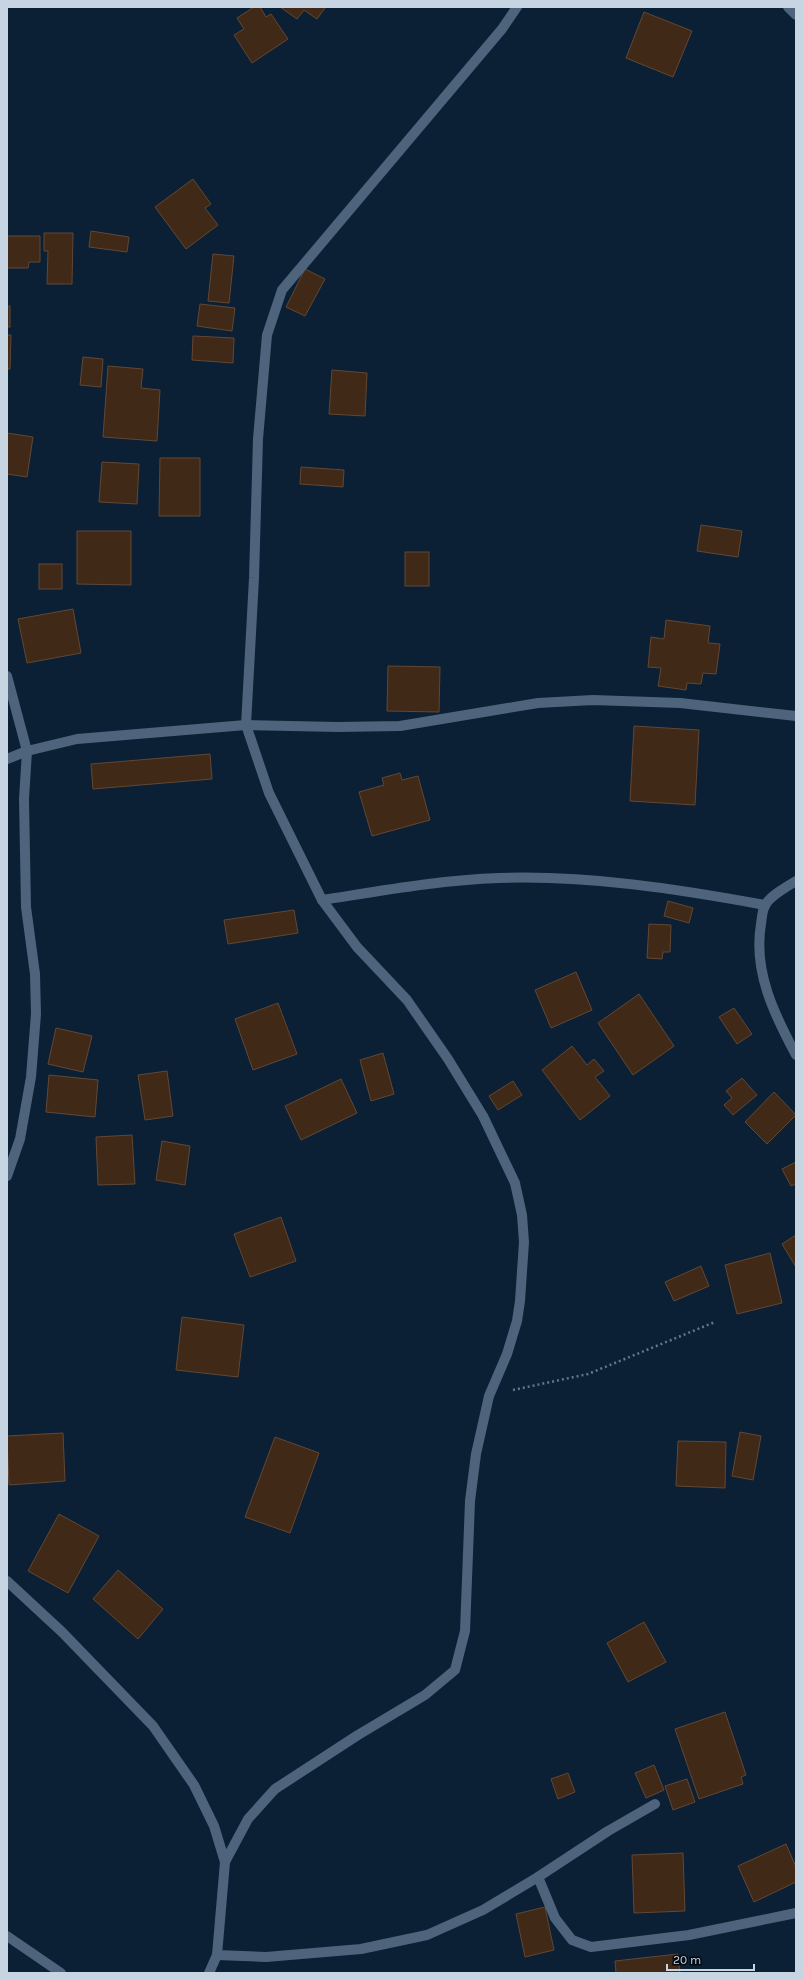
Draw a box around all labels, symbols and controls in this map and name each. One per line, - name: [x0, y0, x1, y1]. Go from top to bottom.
- scale bar: [667, 1946, 754, 1972]
- text: 20 m: [673, 1953, 701, 1967]

